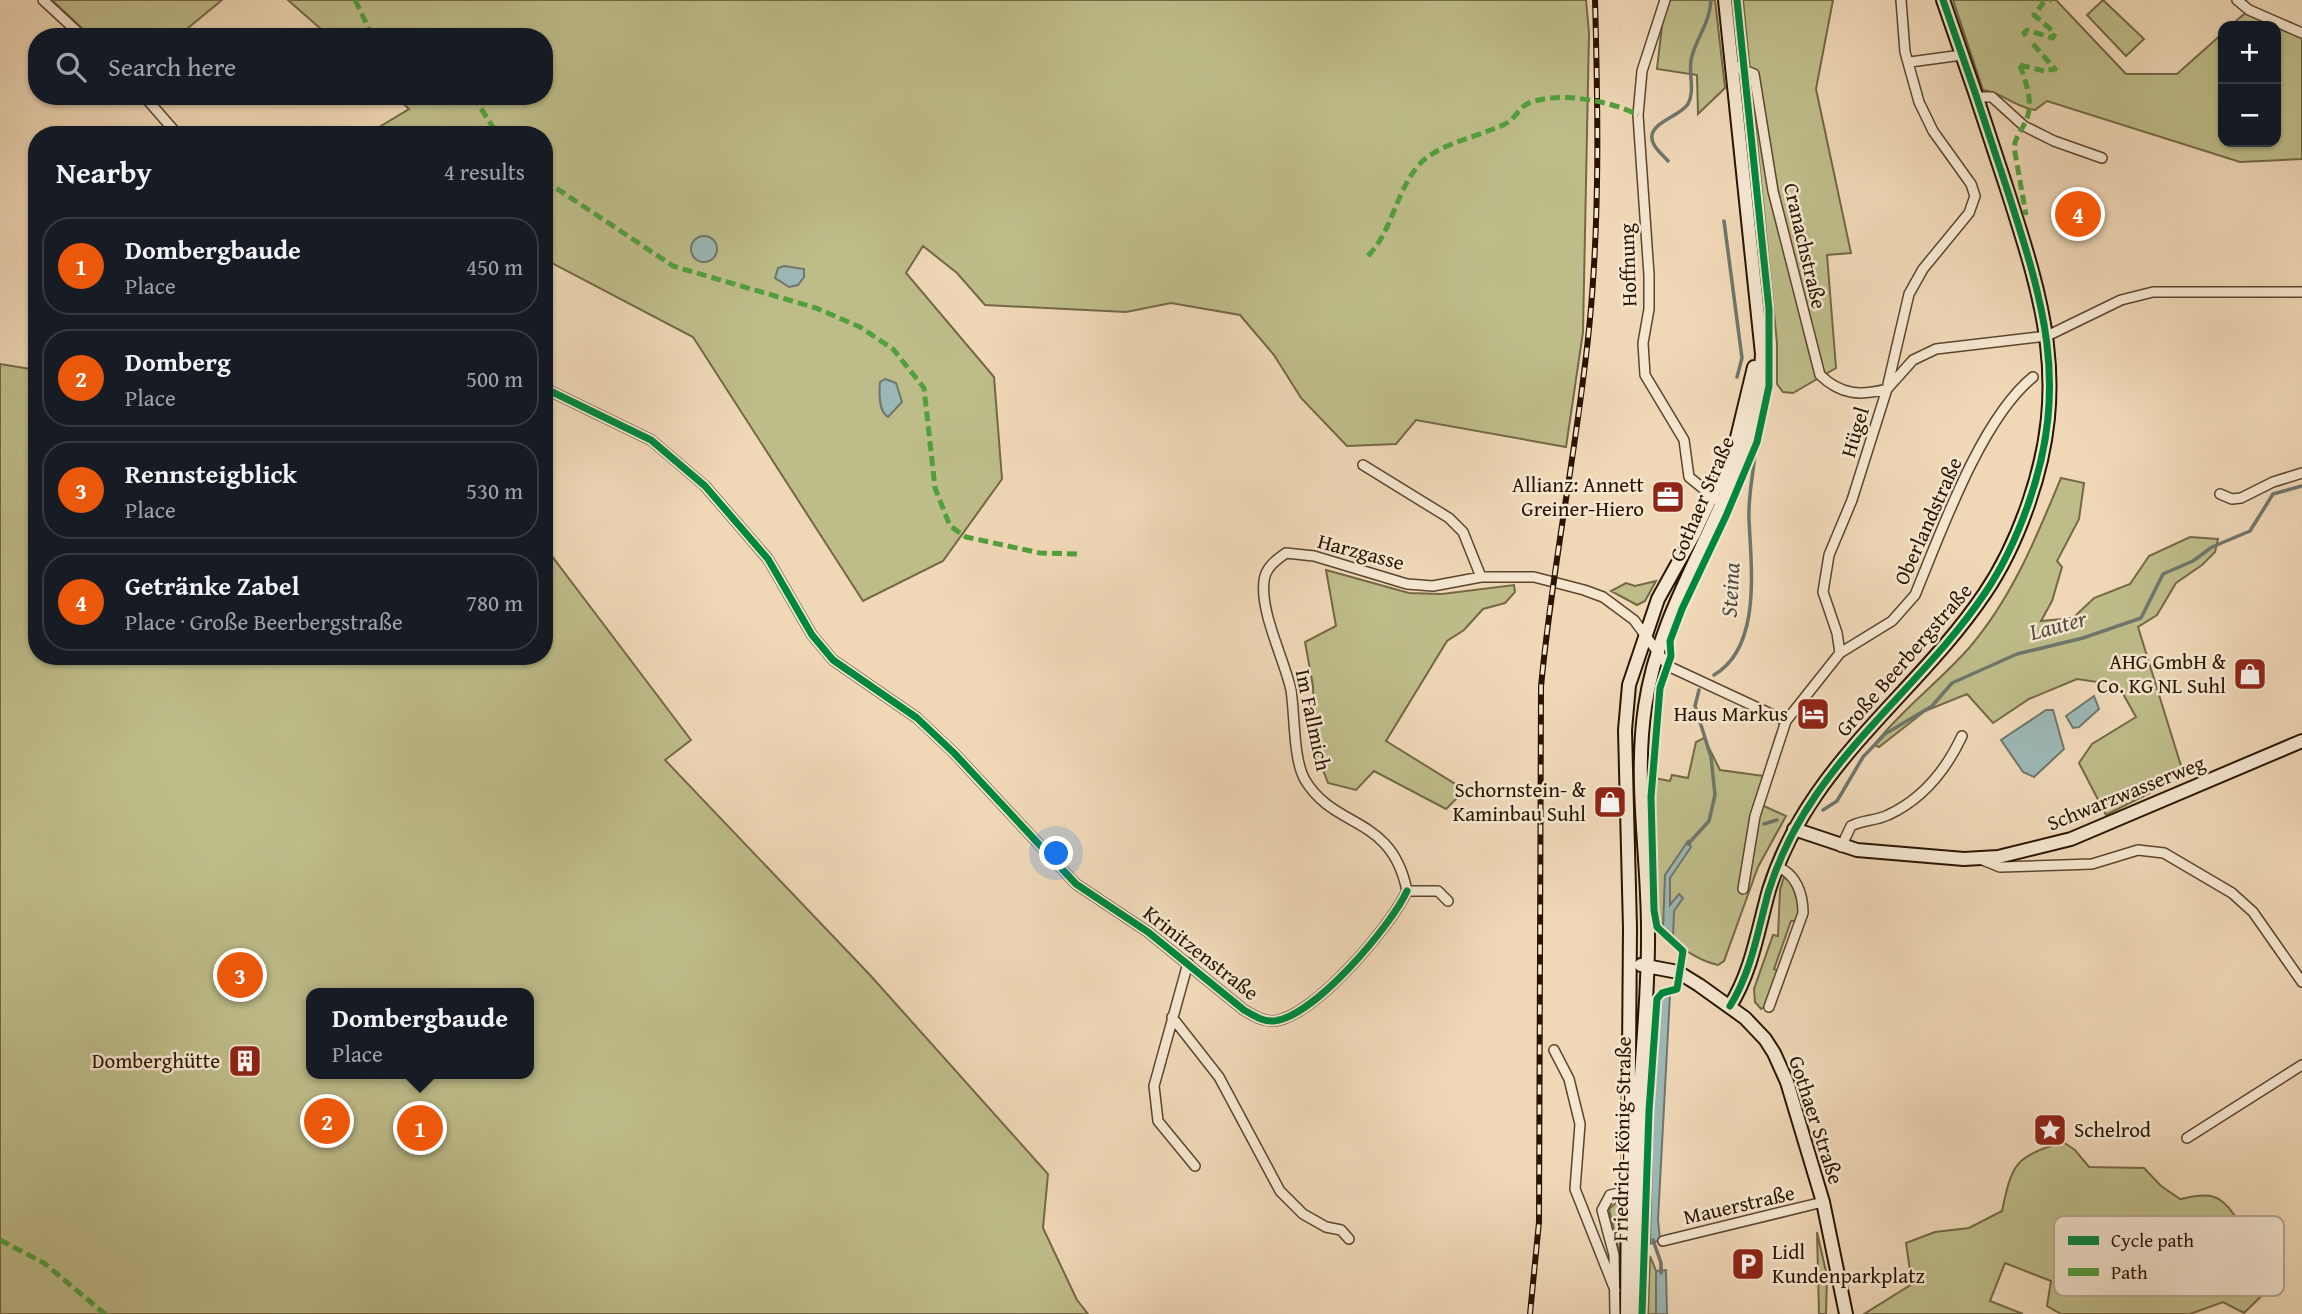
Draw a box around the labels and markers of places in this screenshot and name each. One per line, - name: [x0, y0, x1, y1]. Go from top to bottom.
- pin: 4: [2055, 188, 2101, 240]
- place label: Allianz: Annett Greiner-Hiero: [1512, 469, 1645, 524]
- office icon: Allianz: Annett Greiner-Hiero: [1649, 478, 1687, 516]
- place label: AHG GmbH & Co. KG NL Suhl: [2097, 646, 2227, 701]
- shop icon: AHG GmbH & Co. KG NL Suhl: [2231, 655, 2269, 693]
- hotel icon: Haus Markus: [1794, 695, 1832, 733]
- place label: Haus Markus: [1674, 698, 1788, 729]
- place label: Schornstein- & Kaminbau Suhl: [1453, 774, 1587, 829]
- shop icon: Schornstein- & Kaminbau Suhl: [1591, 783, 1629, 821]
- pin: 3: [217, 949, 263, 1001]
- building icon: Domberghütte: [226, 1042, 264, 1080]
- place label: Domberghütte: [92, 1045, 220, 1076]
- pin: 2: [304, 1095, 350, 1147]
- pin: 1: [397, 1102, 443, 1154]
- place icon: Schelrod: [2031, 1111, 2069, 1149]
- place label: Schelrod: [2074, 1114, 2152, 1145]
- place label: Lidl Kundenparkplatz: [1772, 1236, 1925, 1291]
- parking icon: Lidl Kundenparkplatz: [1729, 1245, 1767, 1283]

